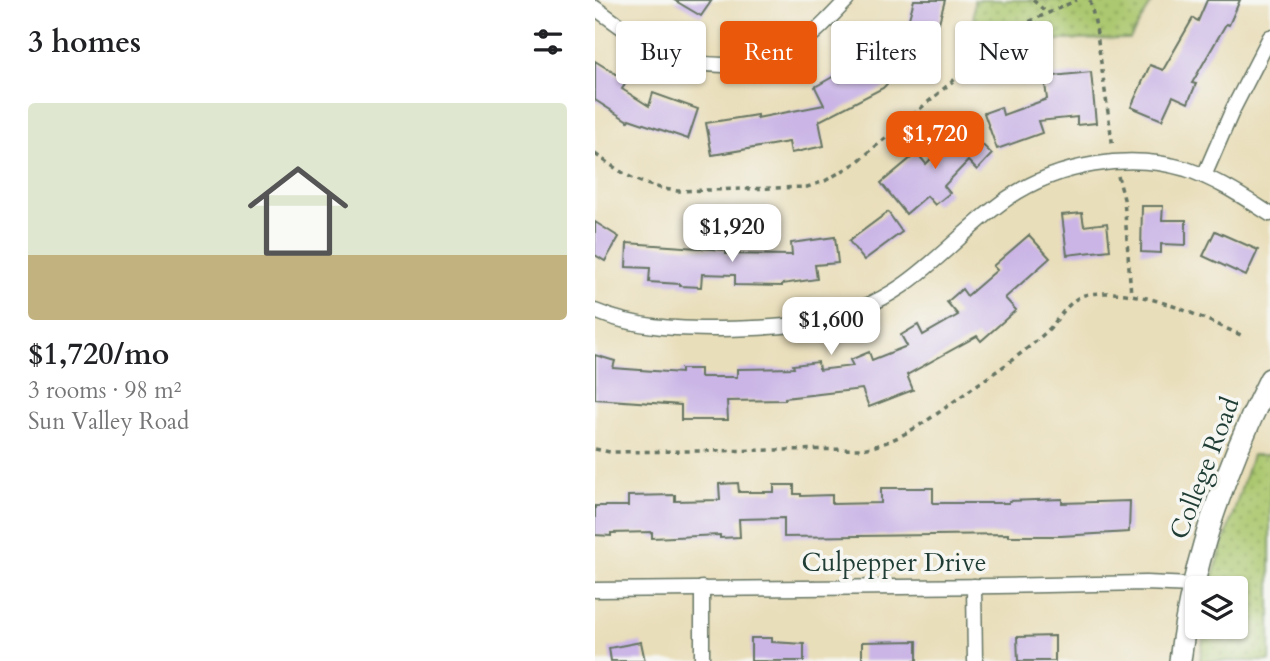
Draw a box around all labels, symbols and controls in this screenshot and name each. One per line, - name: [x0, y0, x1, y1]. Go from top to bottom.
- chip: Buy: [616, 21, 706, 84]
- chip: Rent: [720, 21, 817, 84]
- chip: Filters: [831, 21, 941, 84]
- chip: New: [955, 21, 1053, 84]
- text: 3 homes: [28, 22, 141, 63]
- icon: filters: [529, 23, 567, 61]
- pin: $1,720: [878, 111, 992, 171]
- text: $1,720: [902, 118, 968, 149]
- icon: home: [235, 148, 361, 274]
- pin: $1,920: [675, 204, 789, 264]
- text: $1,920: [699, 211, 765, 242]
- pin: $1,600: [774, 298, 888, 357]
- text: $1,600: [798, 304, 864, 335]
- text: $1,720/mo: [28, 334, 169, 375]
- text: 3 rooms · 98 m²: [28, 375, 181, 406]
- street label: College Road: [1161, 392, 1248, 544]
- text: Sun Valley Road: [28, 406, 189, 437]
- street label: Culpepper Drive: [801, 545, 987, 580]
- map controls: [1185, 576, 1248, 639]
- button: layers: [1185, 576, 1248, 639]

